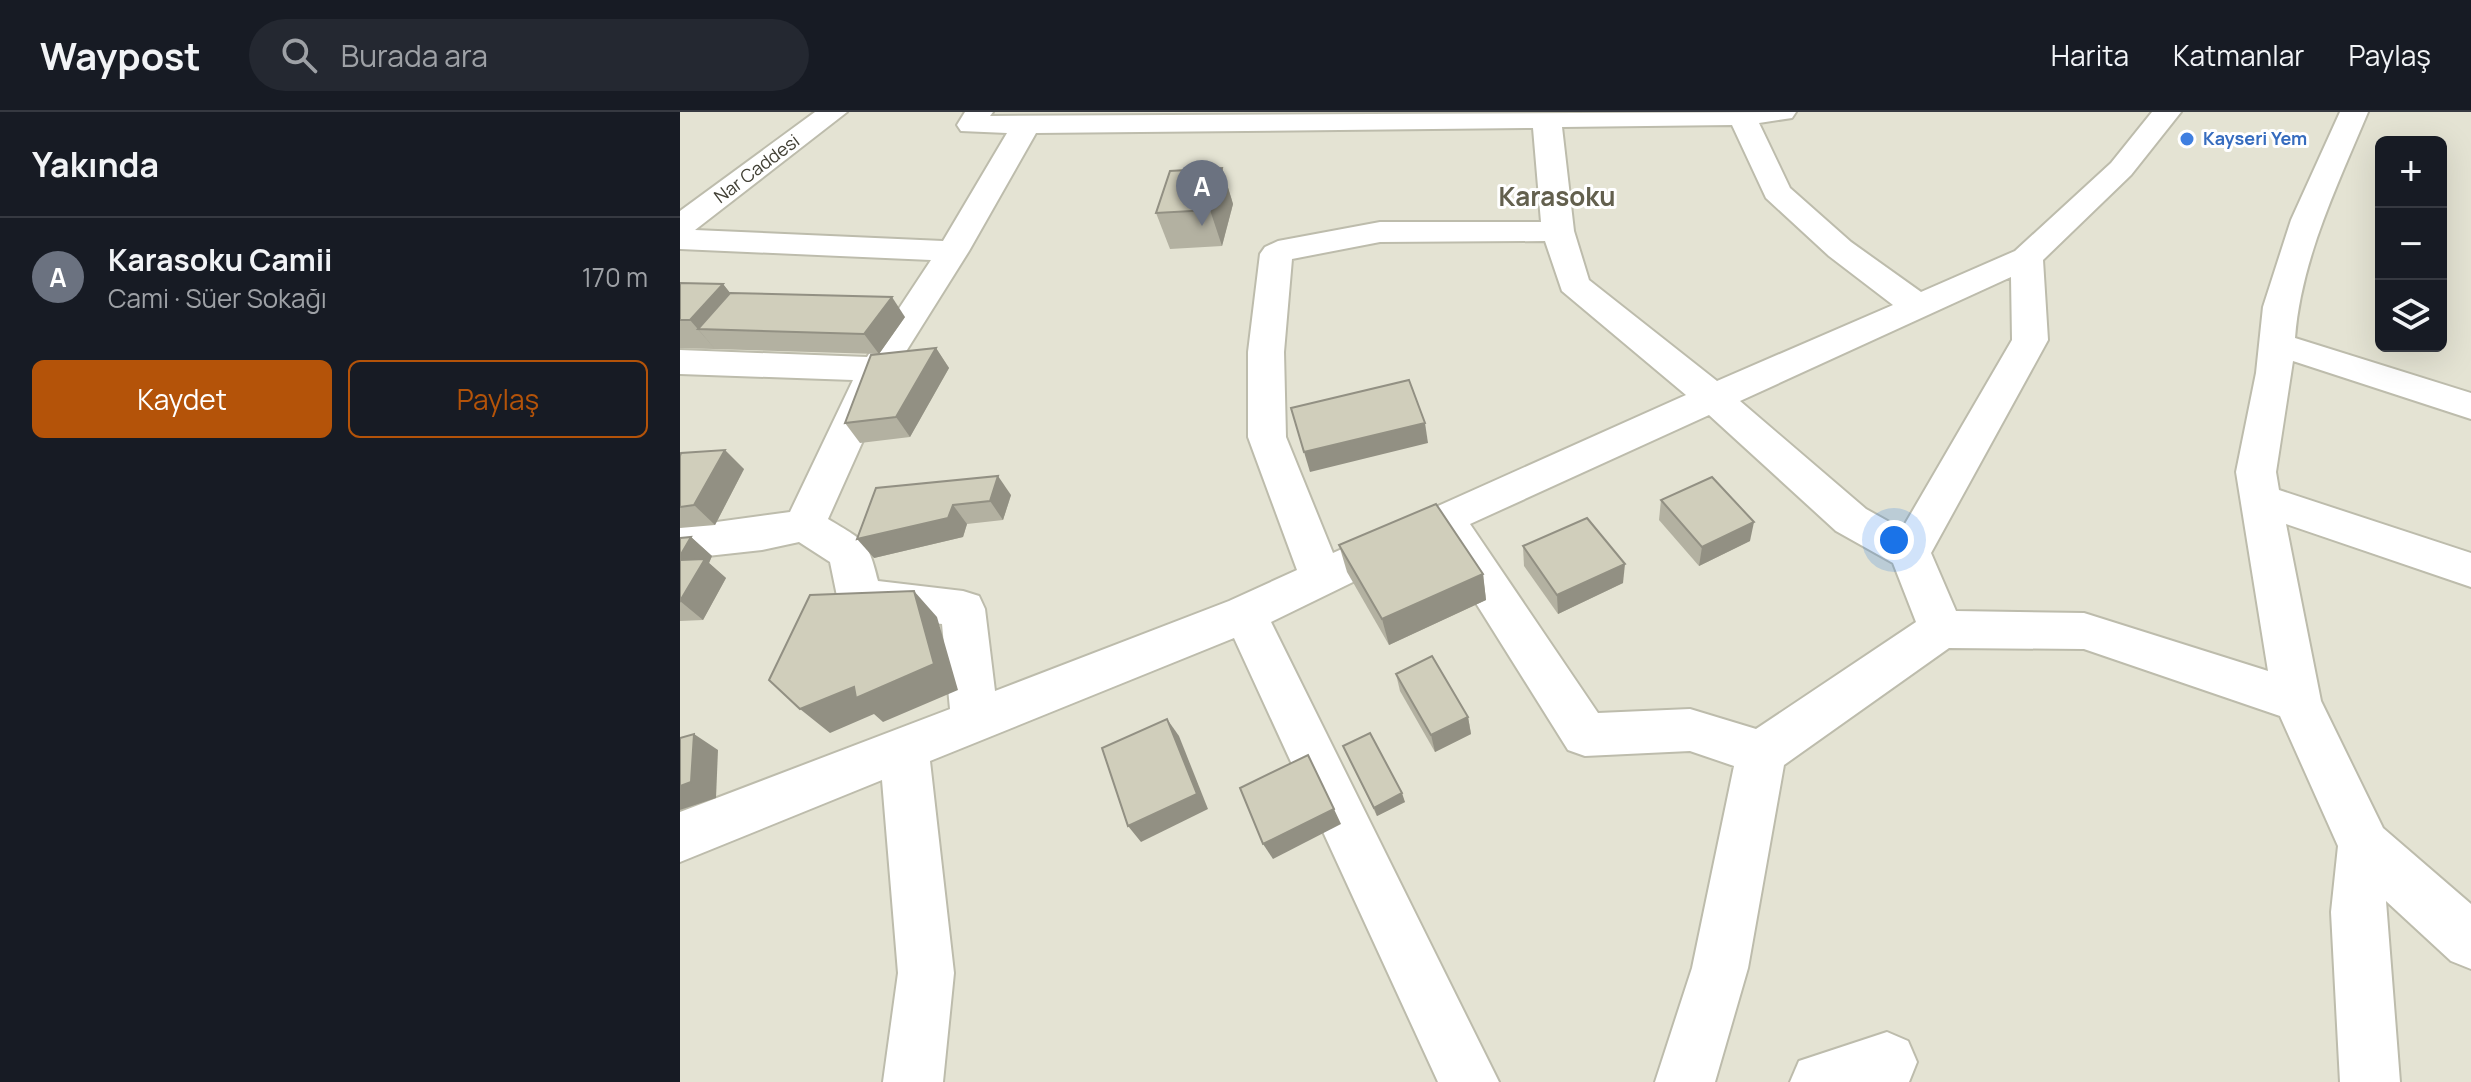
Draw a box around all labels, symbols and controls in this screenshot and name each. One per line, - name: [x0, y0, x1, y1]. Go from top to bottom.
- search box: [249, 19, 809, 91]
- text: Waypost: [40, 29, 201, 81]
- icon: search: [277, 33, 321, 77]
- text: Burada ara: [341, 35, 488, 76]
- text: Harita: [2051, 36, 2129, 74]
- text: Katmanlar: [2173, 36, 2304, 74]
- text: Paylaş: [2348, 36, 2431, 74]
- place label: Kayseri Yem: [2203, 126, 2307, 150]
- street label: Nar Caddesi: [709, 128, 804, 208]
- marker: Kayseri Yem: [2178, 130, 2196, 148]
- map controls: [2375, 136, 2447, 352]
- button: +: [2375, 136, 2447, 208]
- text: Yakında: [32, 141, 159, 187]
- pin: A: [1176, 160, 1228, 226]
- district label: Karasoku: [1498, 178, 1616, 214]
- button: −: [2375, 208, 2447, 280]
- text: Karasoku Camii: [108, 239, 333, 280]
- text: A: [49, 259, 67, 295]
- text: 170 m: [582, 259, 648, 295]
- text: Cami · Süer Sokağı: [108, 280, 327, 316]
- button: layers: [2375, 280, 2447, 352]
- button: Kaydet: [32, 360, 332, 438]
- button: Paylaş: [348, 360, 648, 438]
- your location: [1874, 520, 1914, 560]

